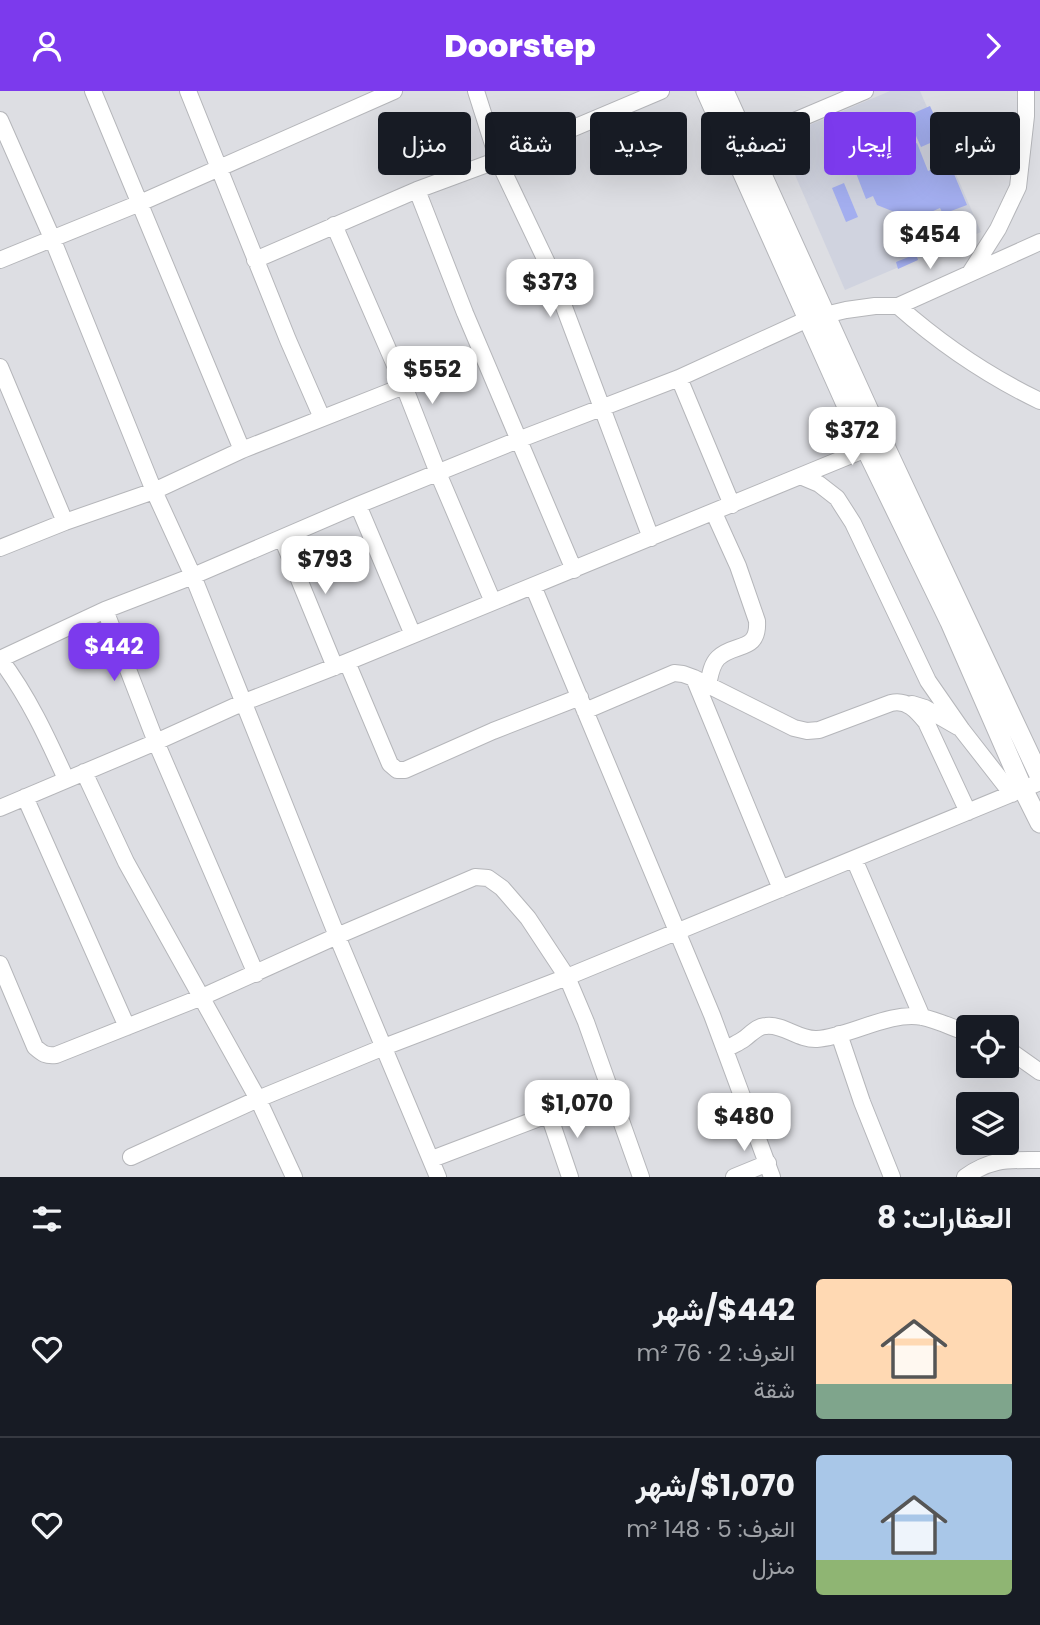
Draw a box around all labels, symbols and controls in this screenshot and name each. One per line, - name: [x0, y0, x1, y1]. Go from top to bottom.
- text: Doorstep: [444, 23, 596, 68]
- icon: person: [28, 27, 66, 65]
- icon: forward: [974, 27, 1012, 65]
- chip: منزل: [378, 112, 471, 175]
- chip: شقة: [485, 112, 576, 175]
- chip: جديد: [590, 112, 687, 175]
- chip: تصفية: [701, 112, 810, 175]
- chip: إيجار: [824, 112, 916, 175]
- chip: شراء: [930, 112, 1020, 175]
- pin: $454: [889, 211, 971, 271]
- text: $454: [899, 218, 961, 250]
- pin: $373: [509, 259, 591, 319]
- text: $373: [522, 266, 578, 298]
- pin: $552: [391, 347, 473, 406]
- text: $552: [403, 353, 461, 385]
- pin: $372: [811, 407, 893, 467]
- text: $372: [825, 414, 879, 446]
- pin: $793: [284, 537, 366, 596]
- text: $793: [297, 543, 353, 575]
- pin: $442: [73, 623, 155, 683]
- text: $442: [84, 630, 144, 662]
- map controls: [956, 1015, 1019, 1155]
- button: locate: [956, 1015, 1019, 1078]
- pin: $1,070: [520, 1081, 634, 1140]
- text: $1,070: [541, 1087, 613, 1119]
- button: layers: [956, 1092, 1019, 1155]
- pin: $480: [703, 1093, 785, 1153]
- text: $480: [714, 1100, 774, 1132]
- text: العقارات: 8: [877, 1196, 1012, 1239]
- icon: filters: [28, 1200, 66, 1238]
- text: $442/شهر: [653, 1288, 795, 1331]
- icon: home: [872, 1307, 956, 1391]
- icon: heart: [28, 1330, 66, 1368]
- text: الغرف: 2 · 76 m²: [637, 1337, 795, 1369]
- text: شقة: [753, 1374, 795, 1406]
- text: $1,070/شهر: [636, 1464, 795, 1507]
- icon: home: [872, 1483, 956, 1567]
- icon: heart: [28, 1506, 66, 1544]
- text: الغرف: 5 · 148 m²: [626, 1513, 795, 1545]
- text: منزل: [752, 1550, 795, 1582]

